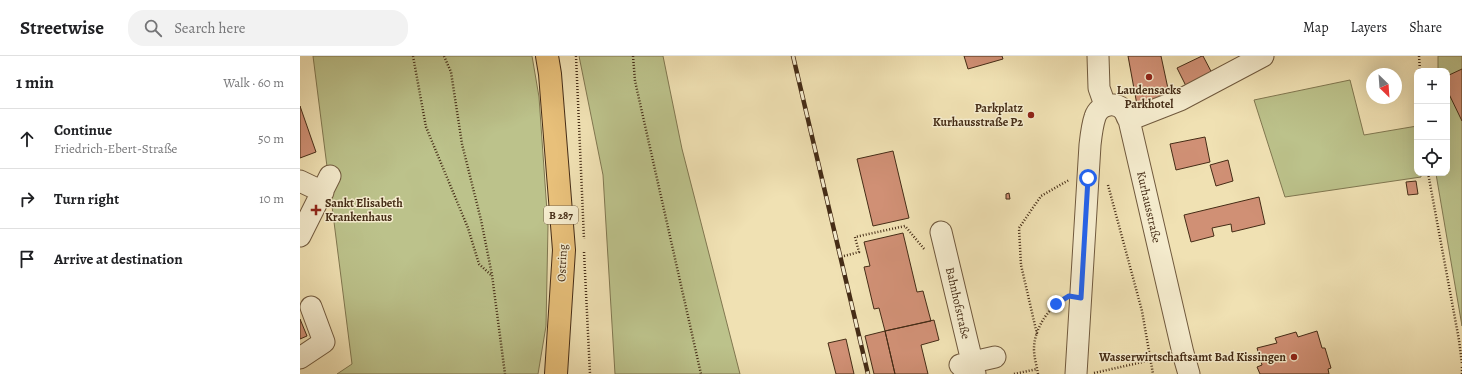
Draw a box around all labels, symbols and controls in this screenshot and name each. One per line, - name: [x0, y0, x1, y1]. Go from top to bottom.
- search box: [128, 10, 408, 46]
- text: Streetwise: [20, 15, 104, 41]
- icon: search: [142, 17, 164, 39]
- text: Search here: [174, 18, 245, 38]
- text: Map: [1303, 18, 1329, 37]
- text: Layers: [1351, 18, 1387, 37]
- text: Share: [1409, 18, 1442, 37]
- north arrow: [1366, 68, 1402, 104]
- map controls: [1414, 68, 1450, 176]
- button: +: [1414, 68, 1450, 104]
- text: 1 min: [16, 71, 54, 94]
- marker: Laudensacks Parkhotel: [1144, 72, 1154, 82]
- text: Walk · 60 m: [223, 74, 284, 91]
- place label: Laudensacks Parkhotel: [1117, 82, 1181, 112]
- place label: Parkplatz Kurhausstraße P2: [933, 100, 1024, 130]
- button: −: [1414, 104, 1450, 140]
- marker: Parkplatz Kurhausstraße P2: [1026, 110, 1036, 120]
- text: Continue: [54, 120, 112, 140]
- icon: ahead: [16, 128, 38, 150]
- text: 50 m: [258, 130, 284, 147]
- text: Friedrich-Ebert-Straße: [54, 140, 177, 157]
- button: locate: [1414, 140, 1450, 176]
- route start: [1079, 169, 1097, 187]
- street label: Kurhausstraße: [1133, 170, 1165, 244]
- icon: right: [16, 188, 38, 210]
- text: Turn right: [54, 189, 119, 209]
- text: 10 m: [259, 190, 284, 207]
- place label: Sankt Elisabeth Krankenhaus: [325, 195, 403, 225]
- marker: Sankt Elisabeth Krankenhaus: [310, 204, 322, 216]
- road number: B 287: [544, 206, 578, 224]
- street label: Ostring: [553, 244, 571, 282]
- icon: arrive: [16, 248, 38, 270]
- text: Arrive at destination: [54, 249, 183, 269]
- street label: Bahnhofstraße: [942, 265, 974, 341]
- route end: [1047, 295, 1065, 313]
- place label: Wasserwirtschaftsamt Bad Kissingen: [1098, 349, 1286, 365]
- marker: Wasserwirtschaftsamt Bad Kissingen: [1289, 352, 1299, 362]

